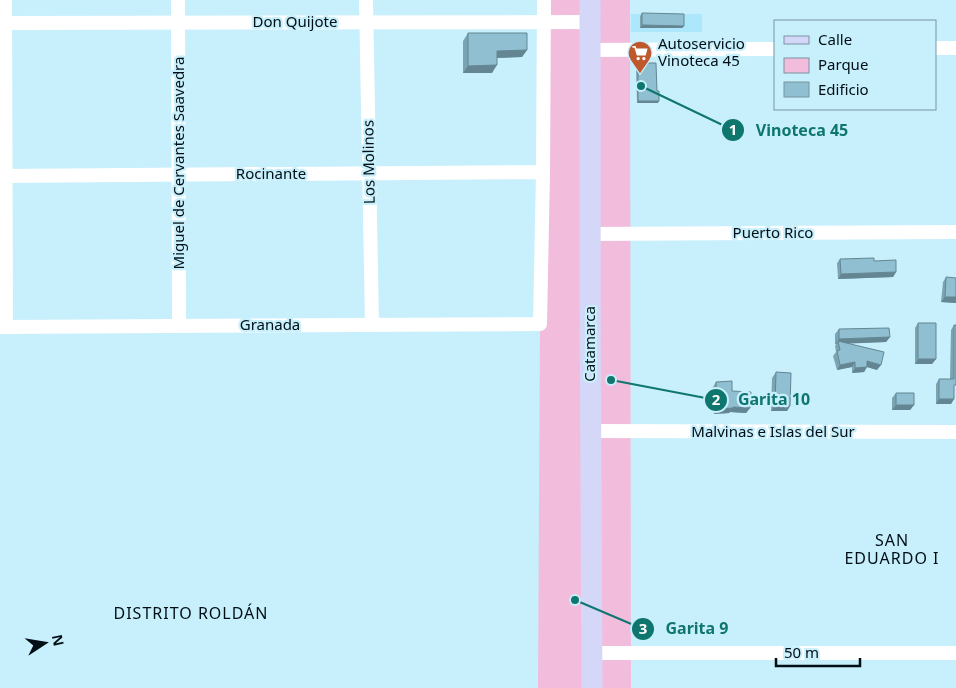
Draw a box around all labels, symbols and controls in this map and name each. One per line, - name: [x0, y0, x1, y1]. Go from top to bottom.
- street label: Don Quijote: [253, 11, 337, 31]
- legend: [774, 20, 936, 110]
- text: Calle: [818, 29, 852, 49]
- place label: Autoservicio Vinoteca 45: [658, 33, 745, 70]
- supermarket icon: Autoservicio Vinoteca 45: [627, 40, 653, 74]
- text: Parque: [818, 54, 868, 74]
- street label: Miguel de Cervantes Saavedra: [168, 57, 188, 269]
- text: Edificio: [818, 79, 869, 99]
- callout: Vinoteca 45: [721, 115, 858, 146]
- text: 1: [729, 119, 737, 139]
- text: Vinoteca 45: [756, 119, 848, 141]
- street label: Los Molinos: [357, 120, 379, 204]
- street label: Rocinante: [236, 163, 306, 183]
- street label: Puerto Rico: [733, 222, 813, 242]
- street label: Catamarca: [579, 306, 599, 382]
- street label: Granada: [240, 314, 300, 334]
- callout: Garita 10: [703, 384, 820, 415]
- text: Garita 10: [738, 388, 810, 410]
- text: 2: [712, 389, 721, 409]
- street label: Malvinas e Islas del Sur: [691, 421, 855, 441]
- district label: SAN EDUARDO I: [844, 529, 940, 569]
- district label: DISTRITO ROLDÁN: [114, 602, 268, 624]
- callout: Garita 9: [631, 613, 739, 644]
- text: Garita 9: [666, 617, 728, 639]
- north arrow: [20, 618, 70, 668]
- text: 3: [639, 618, 647, 638]
- text: N: [48, 633, 69, 648]
- scale bar: [776, 636, 860, 668]
- text: 50 m: [784, 642, 819, 662]

